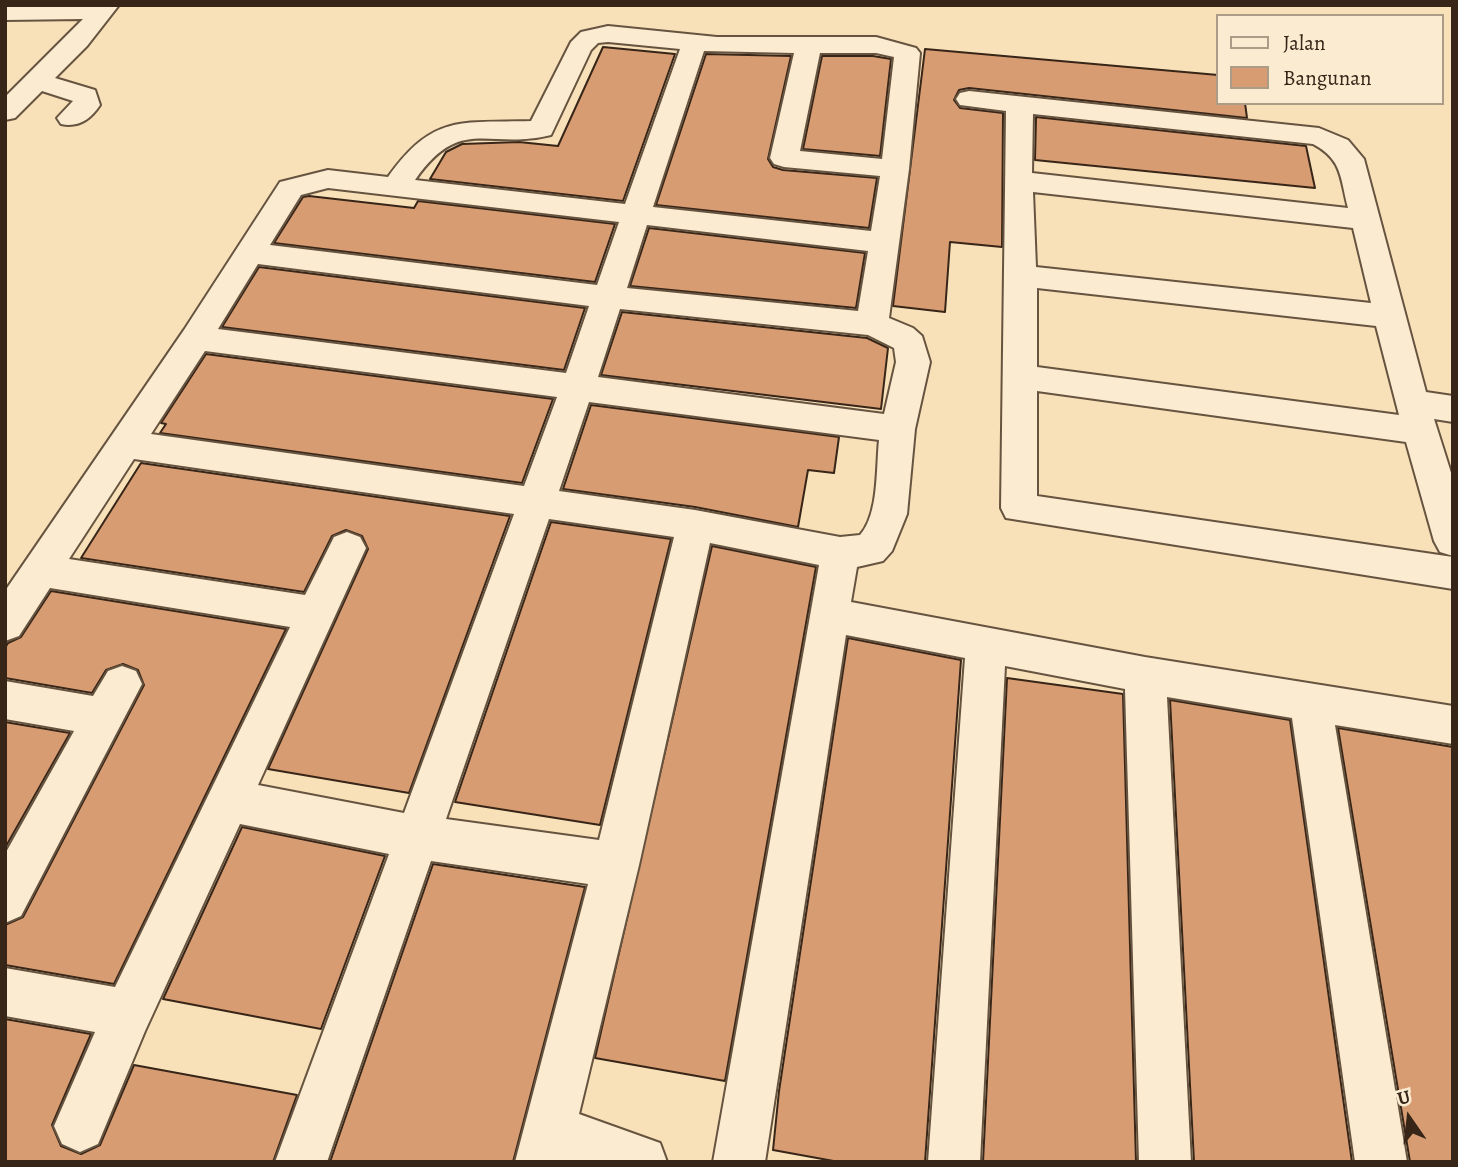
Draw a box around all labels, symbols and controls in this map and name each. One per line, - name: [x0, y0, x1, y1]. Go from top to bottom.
- legend: [1216, 14, 1444, 105]
- text: Jalan: [1283, 29, 1325, 57]
- text: Bangunan: [1283, 64, 1372, 92]
- north arrow: [1374, 1083, 1444, 1153]
- text: U: [1395, 1084, 1413, 1112]

